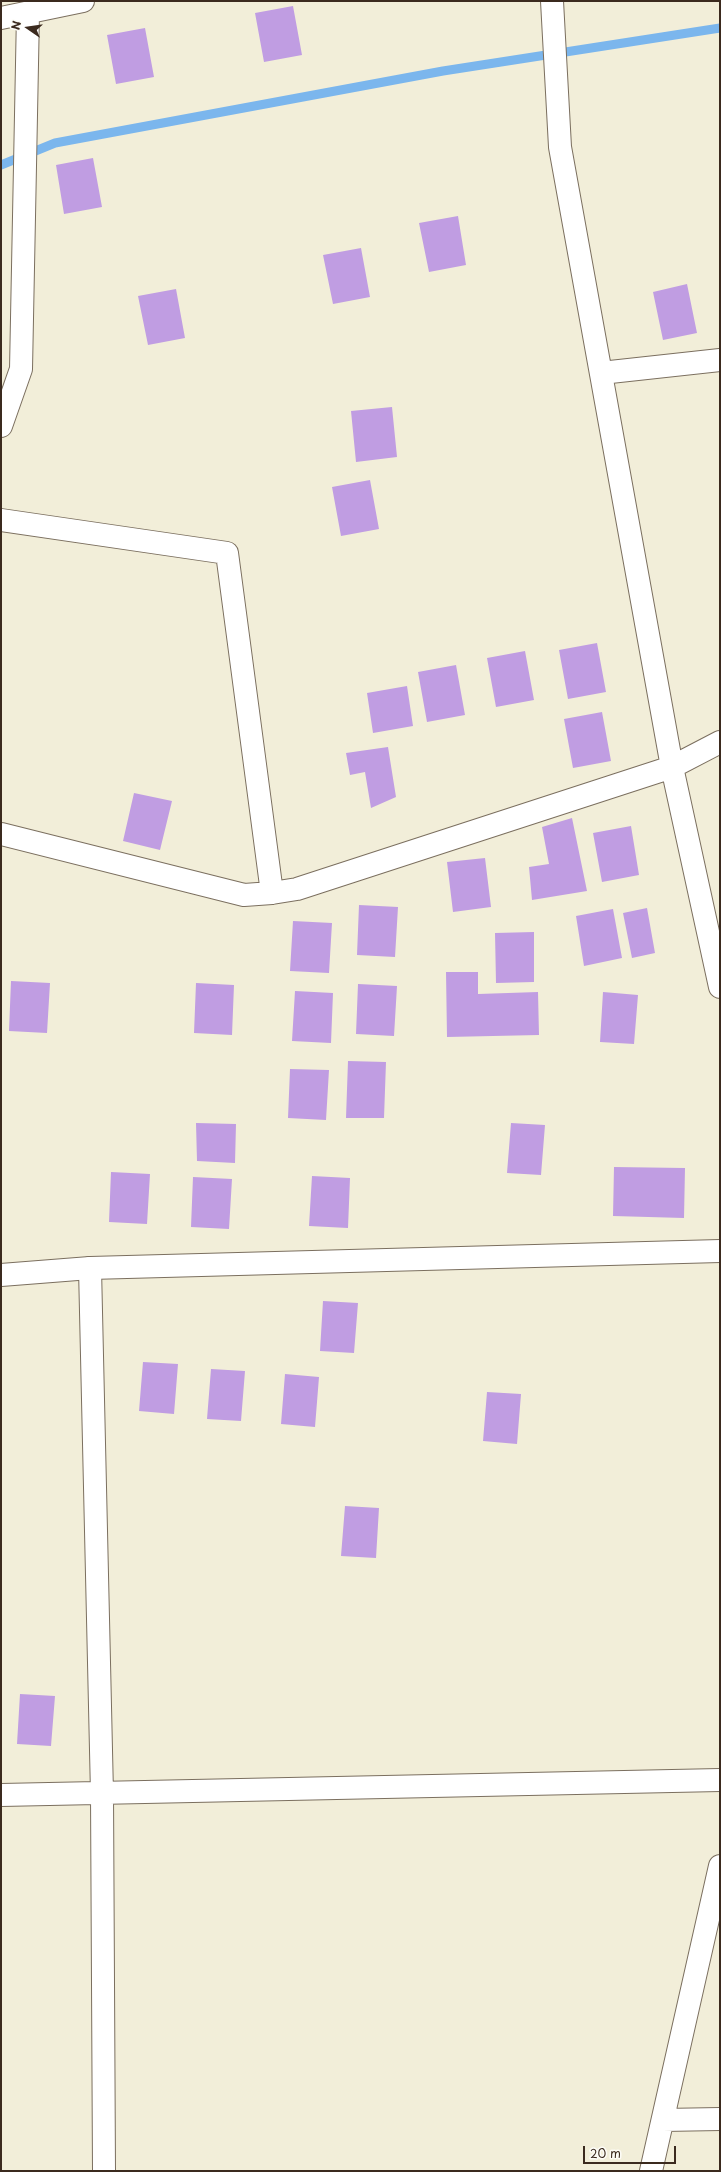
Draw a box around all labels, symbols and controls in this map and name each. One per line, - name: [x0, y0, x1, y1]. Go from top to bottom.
- north arrow: [8, 8, 48, 48]
- text: N: [7, 19, 25, 31]
- scale bar: [585, 2138, 678, 2164]
- text: 20 m: [590, 2144, 621, 2162]

